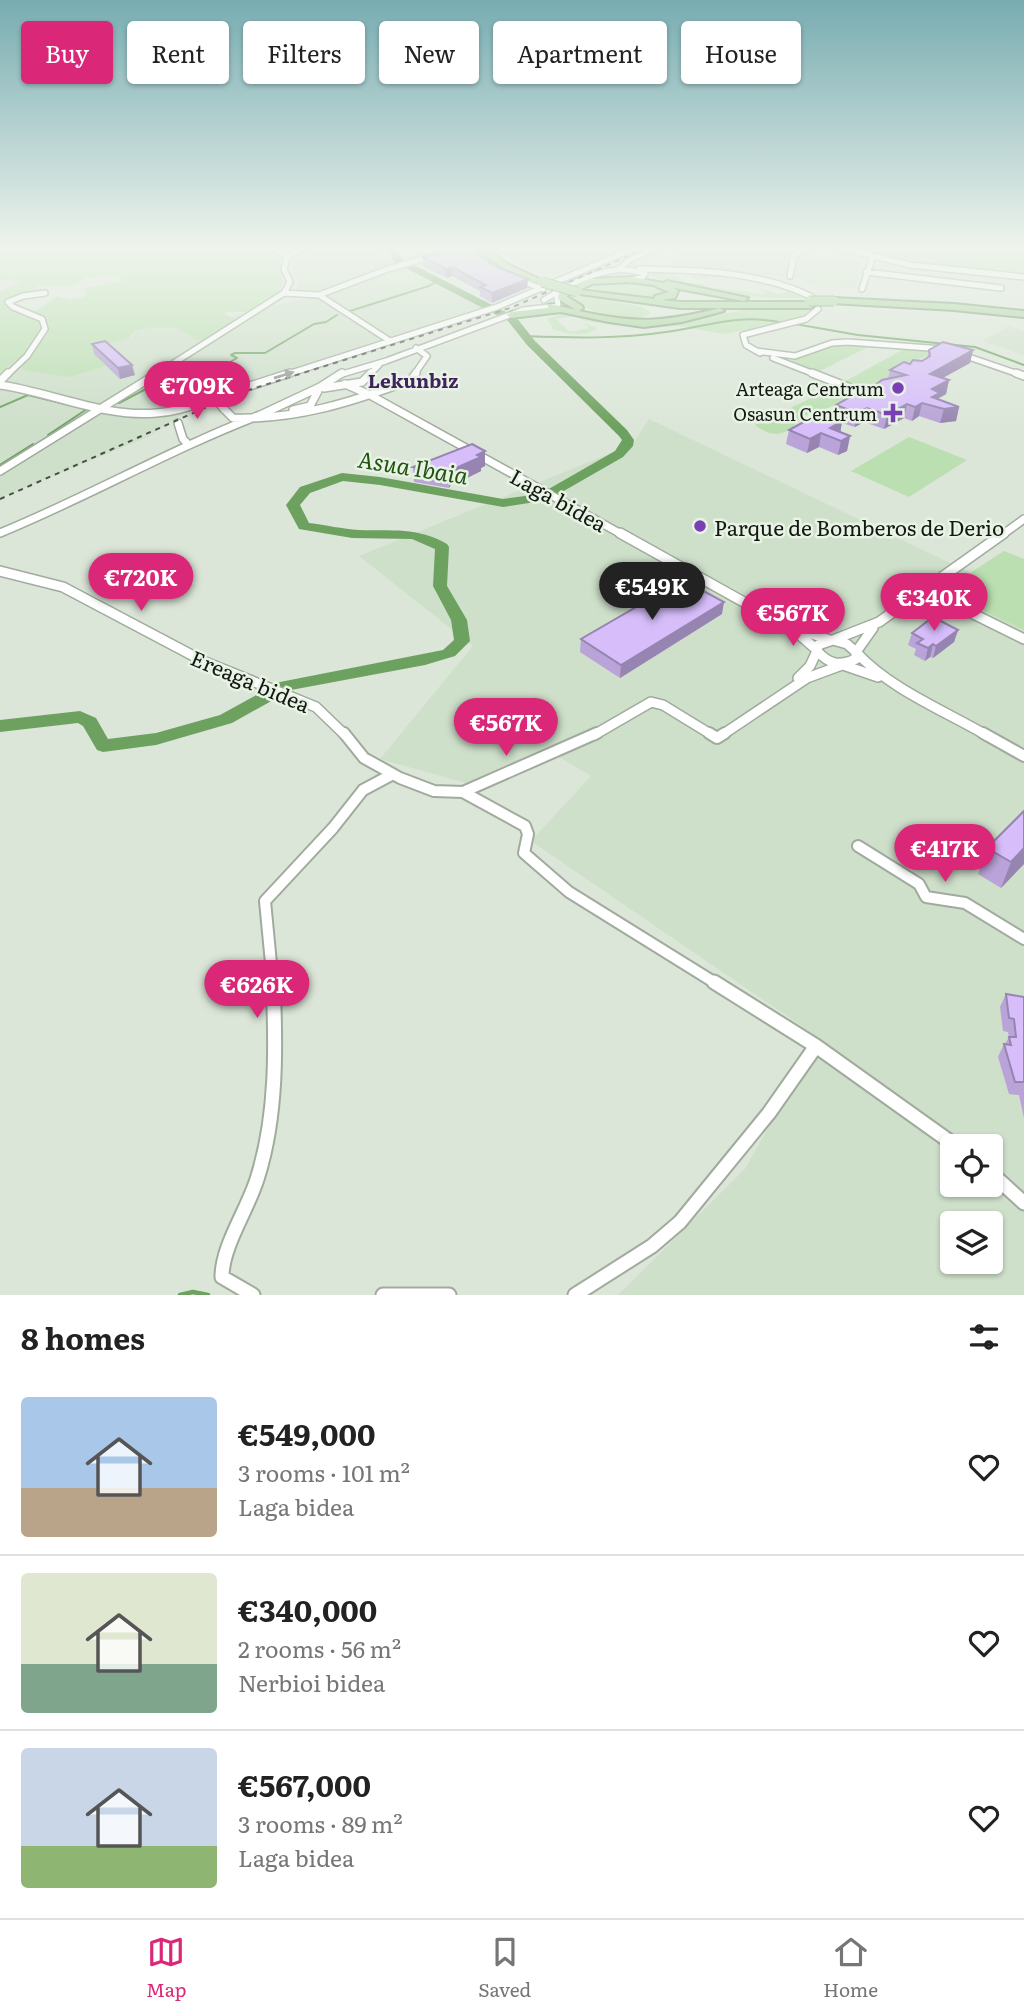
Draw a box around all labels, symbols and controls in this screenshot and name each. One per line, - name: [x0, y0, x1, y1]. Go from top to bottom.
- chip: Buy: [21, 21, 113, 84]
- chip: Rent: [127, 21, 229, 84]
- chip: Filters: [243, 21, 365, 84]
- chip: New: [379, 21, 479, 84]
- chip: Apartment: [493, 21, 667, 84]
- chip: House: [681, 21, 801, 84]
- pin: €709K: [148, 362, 246, 421]
- district label: Lekunbiz: [368, 366, 458, 394]
- text: €709K: [160, 367, 234, 401]
- one-way arrow: [274, 369, 295, 379]
- place label: Arteaga Centrum: [736, 375, 884, 402]
- marker: Arteaga Centrum: [890, 380, 906, 396]
- place label: Osasun Centrum: [733, 400, 877, 427]
- marker: Osasun Centrum: [883, 403, 903, 423]
- water label: Asua Ibaia: [355, 441, 471, 491]
- street label: Laga bidea: [505, 460, 614, 539]
- place label: Parque de Bomberos de Derio: [714, 511, 1004, 542]
- marker: Parque de Bomberos de Derio: [692, 518, 708, 534]
- pin: €720K: [92, 554, 190, 613]
- text: €720K: [104, 559, 178, 593]
- pin: €549K: [603, 562, 701, 622]
- text: €549K: [615, 568, 689, 602]
- pin: €340K: [885, 574, 983, 633]
- text: €340K: [897, 579, 971, 613]
- pin: €567K: [744, 588, 842, 648]
- text: €567K: [757, 594, 829, 628]
- street label: Ereaga bidea: [187, 641, 316, 719]
- pin: €567K: [457, 698, 555, 758]
- text: €567K: [470, 704, 542, 738]
- pin: €417K: [896, 824, 994, 884]
- text: €417K: [910, 830, 980, 864]
- pin: €626K: [208, 960, 306, 1020]
- text: €626K: [220, 966, 294, 1000]
- map controls: [940, 1134, 1003, 1274]
- button: locate: [940, 1134, 1003, 1197]
- button: layers: [940, 1211, 1003, 1274]
- text: 8 homes: [21, 1315, 145, 1359]
- icon: filters: [965, 1318, 1003, 1356]
- text: €549,000: [238, 1411, 376, 1455]
- icon: home: [77, 1425, 161, 1509]
- icon: heart: [965, 1448, 1003, 1486]
- text: 3 rooms · 101 m²: [238, 1455, 410, 1489]
- text: Laga bidea: [238, 1489, 354, 1523]
- text: €340,000: [238, 1587, 377, 1631]
- icon: home: [77, 1601, 161, 1685]
- icon: heart: [965, 1624, 1003, 1662]
- text: 2 rooms · 56 m²: [238, 1631, 401, 1665]
- text: Nerbioi bidea: [238, 1665, 385, 1699]
- text: €567,000: [238, 1762, 371, 1806]
- icon: home: [77, 1776, 161, 1860]
- icon: heart: [965, 1799, 1003, 1837]
- text: 3 rooms · 89 m²: [238, 1806, 403, 1840]
- text: Laga bidea: [238, 1840, 354, 1874]
- tab: Map: [146, 1933, 186, 2003]
- tab: Saved: [478, 1933, 531, 2003]
- tab: Home: [823, 1933, 878, 2003]

